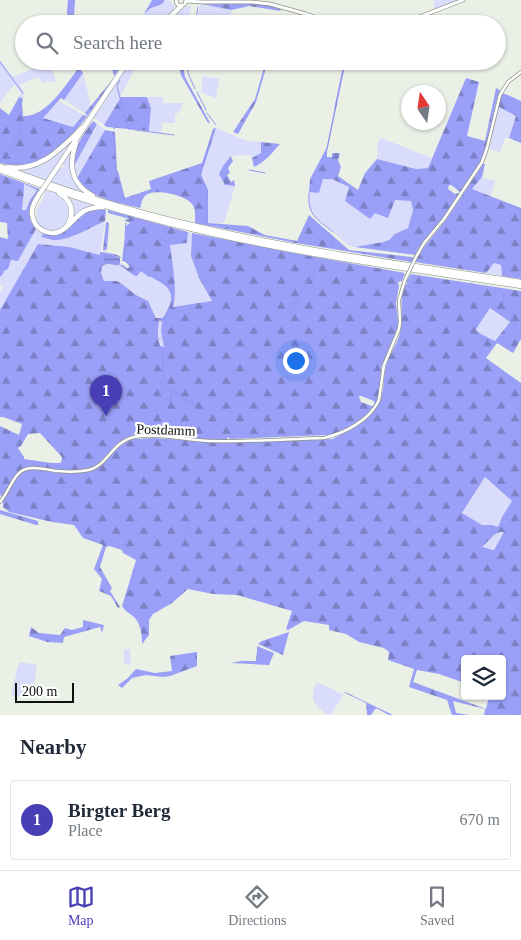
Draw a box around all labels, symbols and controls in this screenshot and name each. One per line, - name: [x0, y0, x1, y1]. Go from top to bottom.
- search box: [15, 15, 506, 70]
- icon: search: [33, 29, 61, 57]
- text: Search here: [73, 32, 162, 53]
- north arrow: [401, 85, 446, 130]
- your location: [283, 348, 309, 374]
- pin: 1: [90, 375, 122, 416]
- street label: Postdamm: [136, 421, 196, 439]
- map controls: [461, 655, 506, 700]
- button: layers: [461, 655, 506, 700]
- scale bar: [15, 680, 74, 703]
- text: 200 m: [22, 684, 57, 699]
- text: Nearby: [20, 735, 87, 759]
- text: Birgter Berg: [68, 800, 171, 821]
- text: 1: [33, 811, 41, 828]
- text: 670 m: [460, 811, 500, 828]
- text: Place: [68, 822, 103, 839]
- tab: Map: [67, 883, 95, 929]
- tab: Directions: [228, 883, 287, 929]
- tab: Saved: [420, 883, 454, 929]

